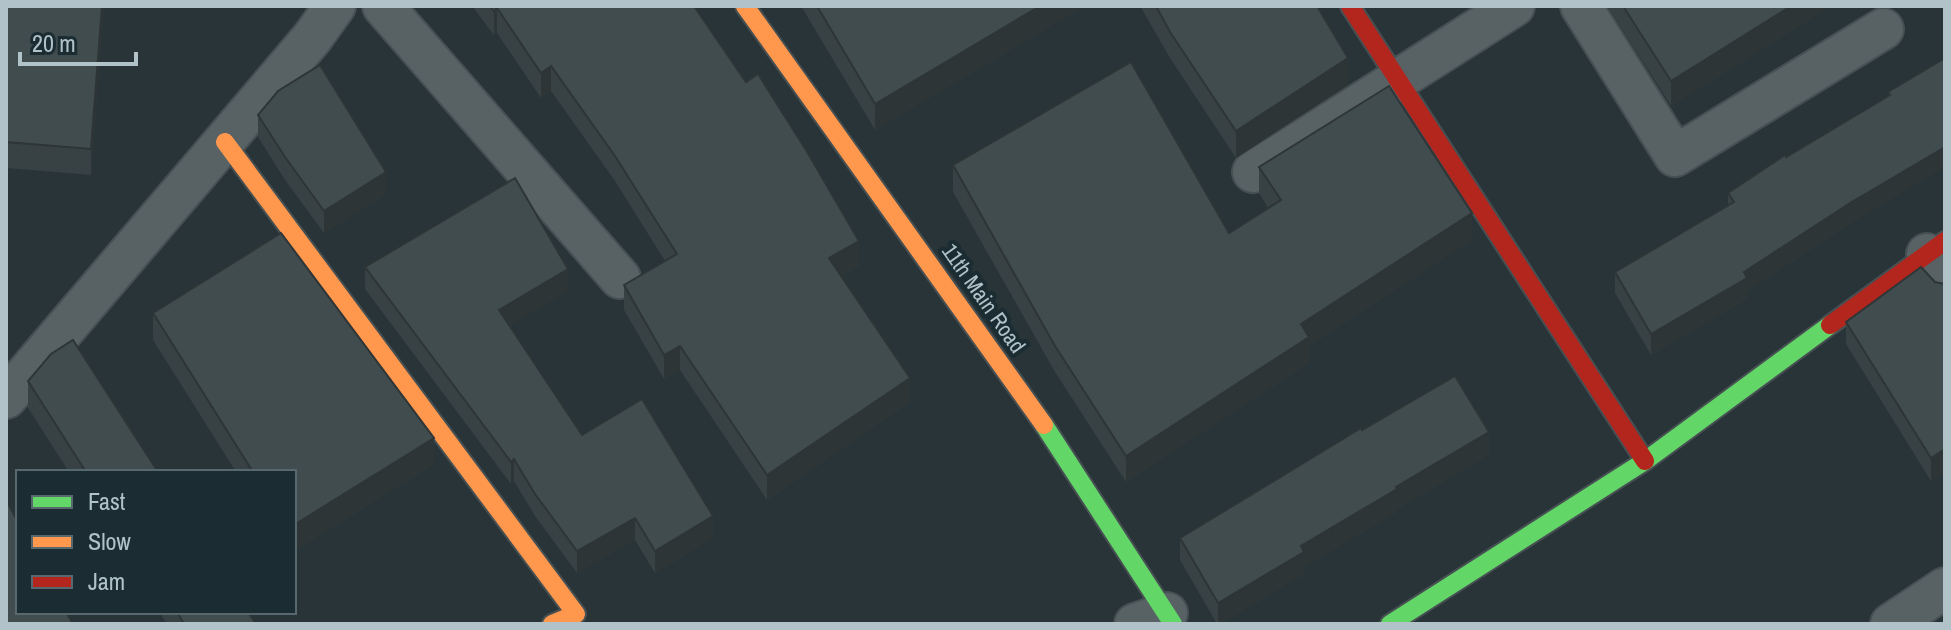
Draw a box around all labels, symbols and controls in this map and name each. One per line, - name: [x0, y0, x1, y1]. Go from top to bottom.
- scale bar: [20, 16, 136, 66]
- text: 20 m: [32, 27, 76, 59]
- street label: 11th Main Road: [935, 237, 1033, 359]
- legend: [16, 470, 296, 614]
- text: Fast: [88, 485, 126, 517]
- text: Slow: [88, 525, 131, 557]
- text: Jam: [88, 565, 125, 597]

